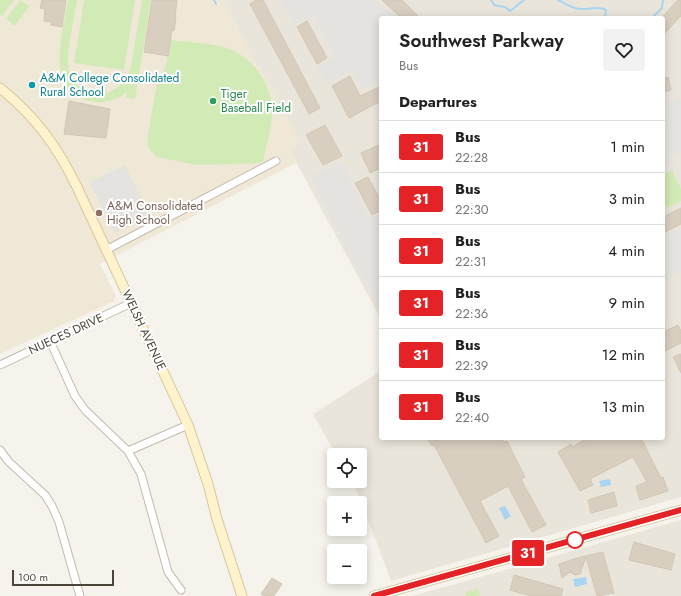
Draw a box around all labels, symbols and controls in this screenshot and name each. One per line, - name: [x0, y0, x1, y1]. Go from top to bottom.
- text: Southwest Parkway: [399, 27, 564, 54]
- button: heart: [603, 29, 645, 71]
- text: Bus: [399, 56, 418, 75]
- place label: A&M College Consolidated Rural School: [40, 69, 179, 101]
- marker: A&M College Consolidated Rural School: [27, 80, 37, 90]
- place label: Tiger Baseball Field: [221, 85, 291, 117]
- text: Departures: [399, 91, 477, 113]
- marker: Tiger Baseball Field: [208, 96, 218, 106]
- text: Bus: [455, 126, 480, 148]
- text: 1 min: [610, 136, 645, 158]
- text: 31: [413, 137, 429, 157]
- text: 22:28: [455, 148, 488, 167]
- text: Bus: [455, 178, 480, 200]
- text: 3 min: [609, 188, 645, 210]
- text: 31: [413, 189, 429, 209]
- place label: A&M Consolidated High School: [107, 197, 203, 229]
- text: 22:30: [455, 200, 489, 219]
- marker: A&M Consolidated High School: [94, 208, 104, 218]
- text: Bus: [455, 230, 480, 252]
- text: 4 min: [608, 240, 645, 262]
- text: 31: [413, 241, 429, 261]
- text: 22:31: [455, 252, 487, 271]
- text: Bus: [455, 282, 480, 304]
- street label: WELSH AVENUE: [117, 287, 171, 373]
- text: 9 min: [608, 292, 645, 314]
- text: 31: [413, 293, 429, 313]
- text: 22:36: [455, 304, 488, 323]
- street label: NUECES DRIVE: [26, 309, 106, 359]
- text: Bus: [455, 334, 480, 356]
- text: 12 min: [602, 344, 645, 366]
- text: 31: [413, 345, 429, 365]
- text: 22:39: [455, 356, 488, 375]
- text: Bus: [455, 386, 480, 408]
- text: 13 min: [602, 396, 645, 418]
- text: 31: [413, 397, 429, 417]
- text: 22:40: [455, 408, 489, 427]
- map controls: [327, 448, 367, 584]
- button: locate: [327, 448, 367, 488]
- button: +: [327, 496, 367, 536]
- unlabelled marker: [566, 531, 584, 549]
- line badge: 31: [510, 540, 546, 566]
- text: 31: [520, 543, 536, 563]
- button: −: [327, 544, 367, 584]
- scale bar: [12, 568, 114, 587]
- text: 100 m: [18, 569, 48, 585]

